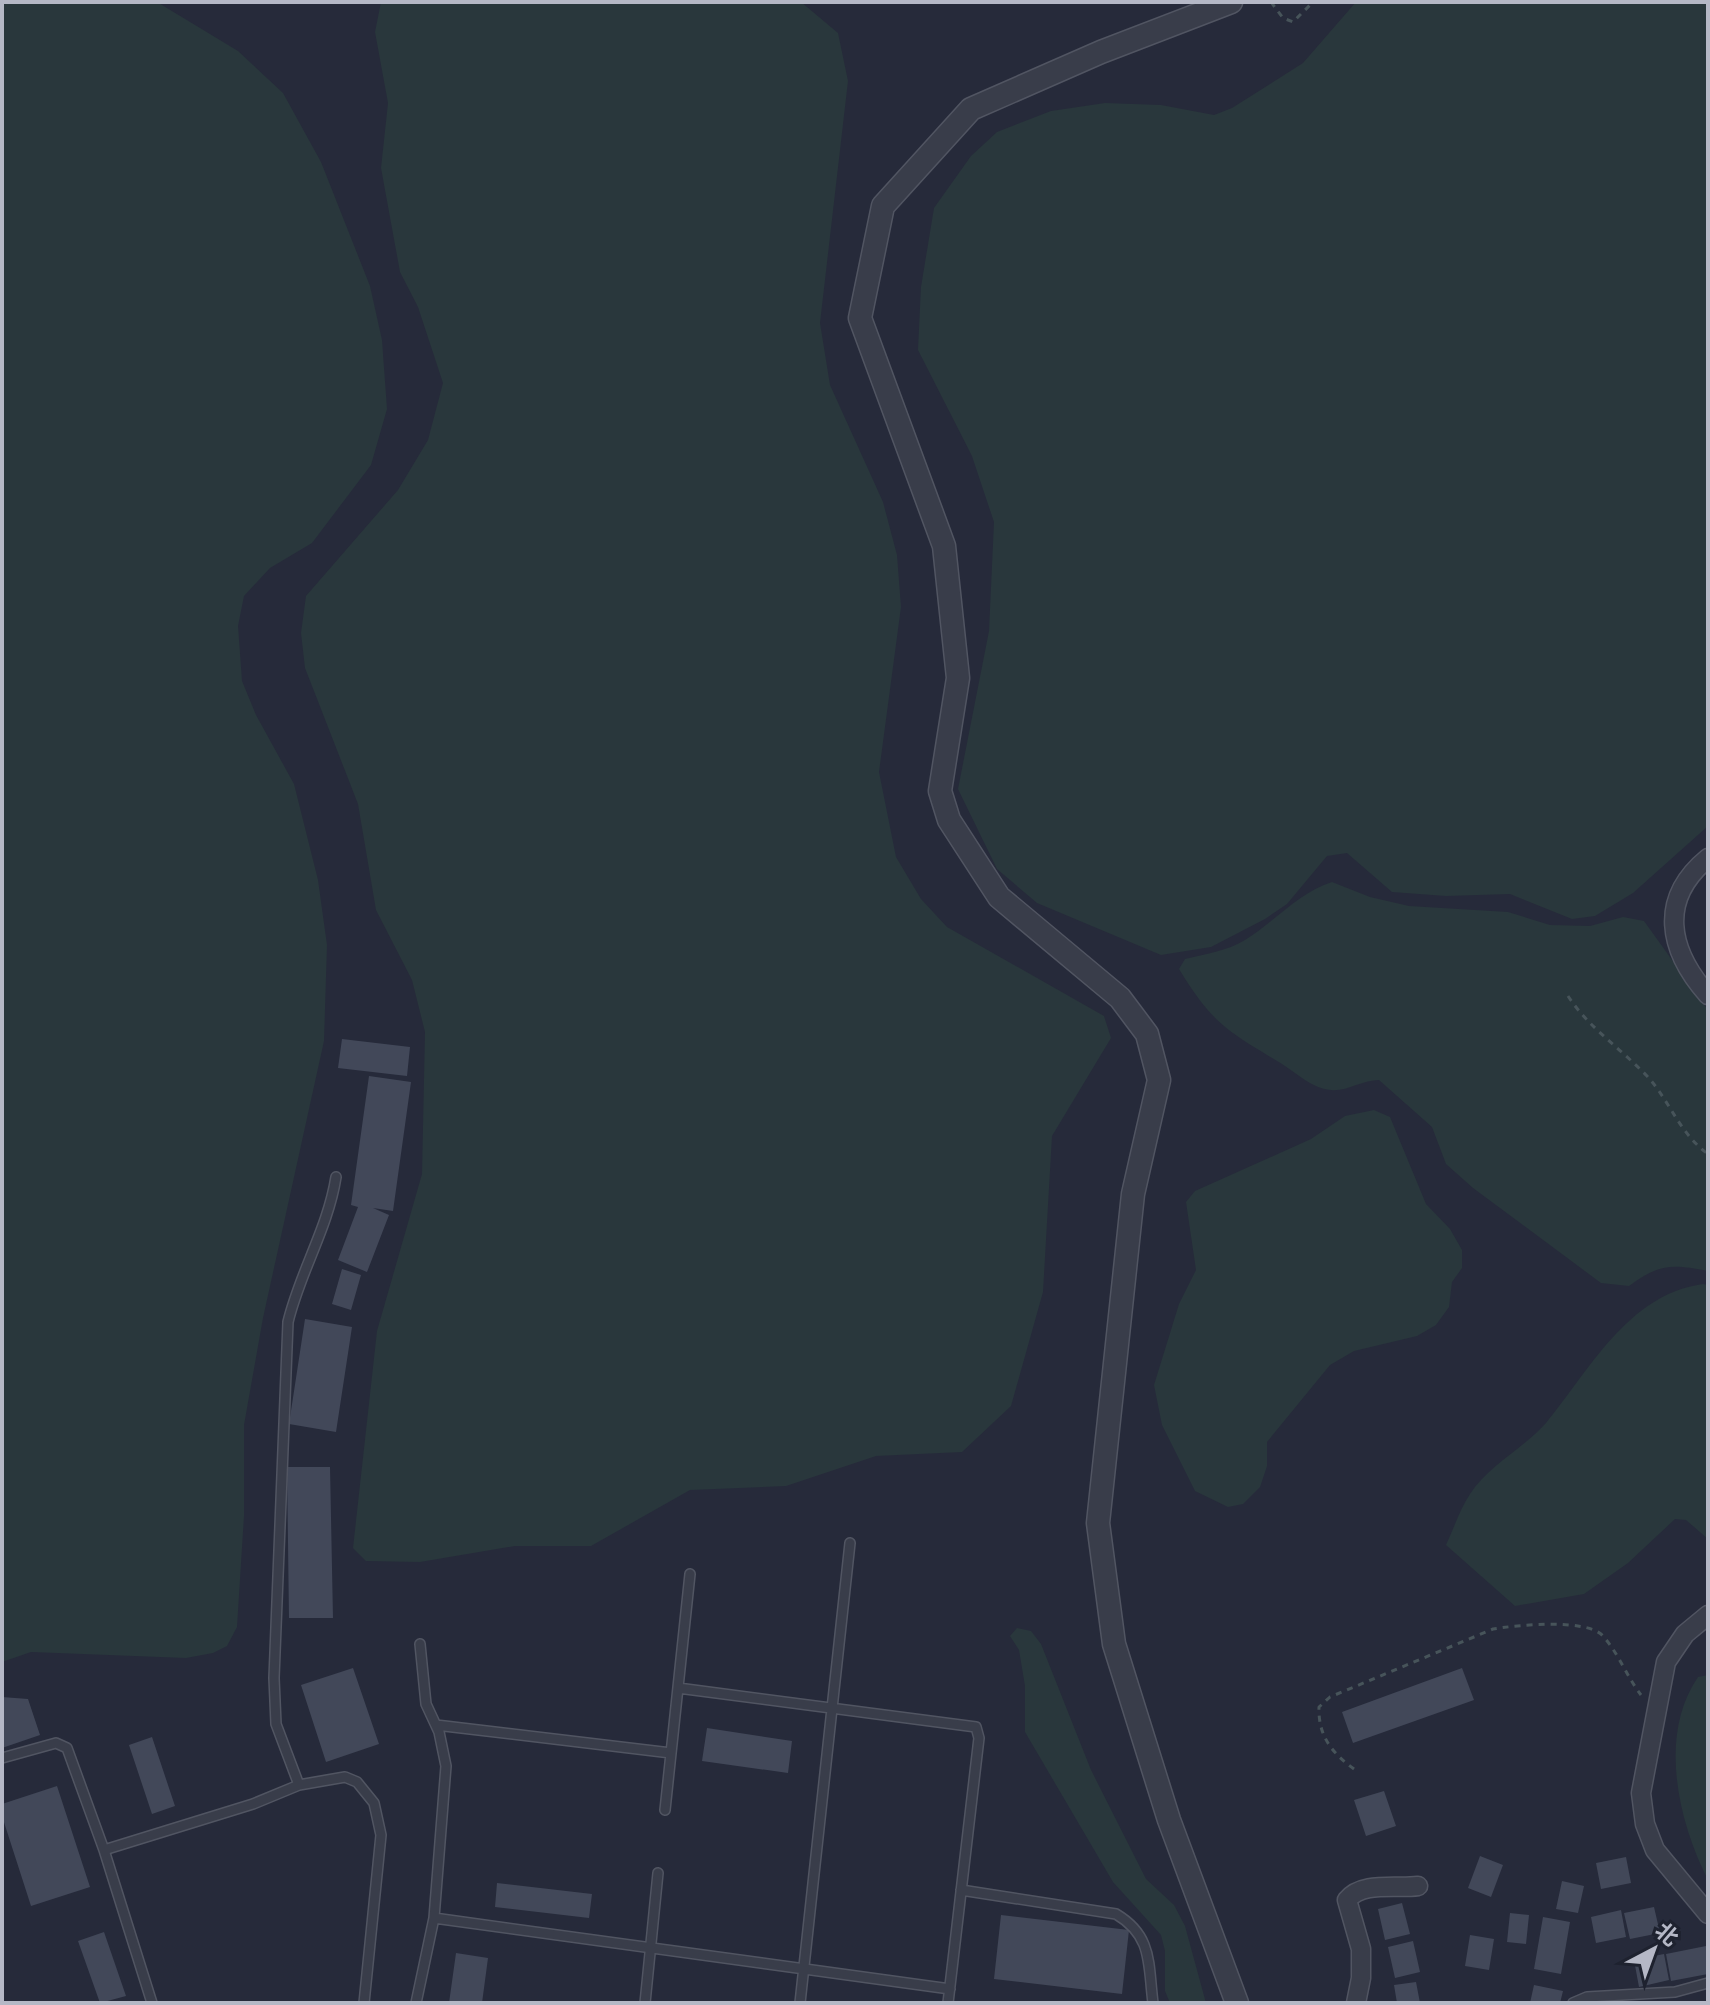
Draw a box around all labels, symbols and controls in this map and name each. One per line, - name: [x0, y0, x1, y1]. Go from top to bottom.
- north arrow: [1614, 1909, 1694, 1989]
- text: 北: [1650, 1916, 1685, 1952]

